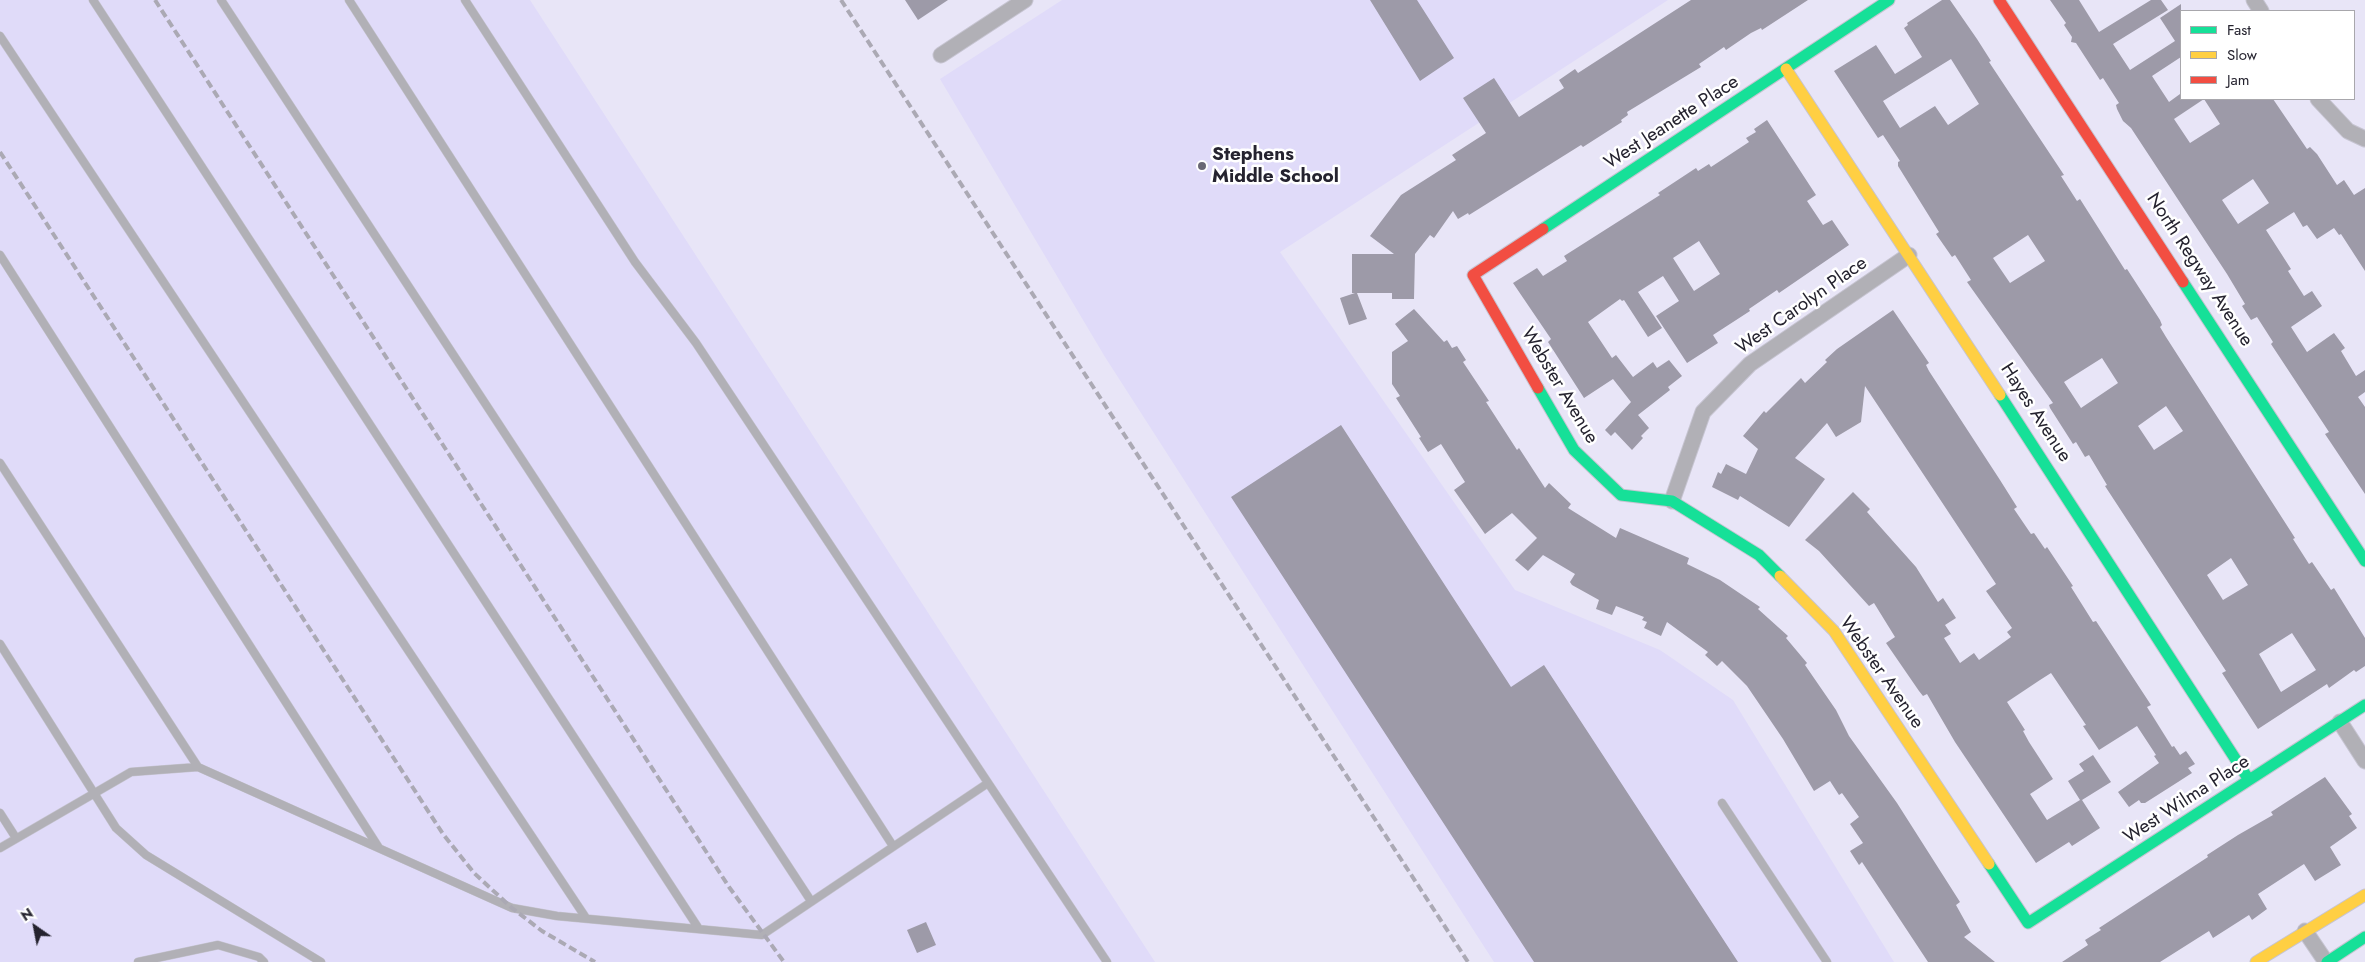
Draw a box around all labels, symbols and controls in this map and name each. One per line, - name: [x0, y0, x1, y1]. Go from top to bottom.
- legend: [2180, 10, 2355, 100]
- text: Fast: [2227, 19, 2251, 41]
- text: Slow: [2227, 44, 2257, 66]
- text: Jam: [2227, 69, 2250, 91]
- street label: West Jeanette Place: [1601, 71, 1743, 175]
- place label: Stephens Middle School: [1212, 144, 1339, 188]
- marker: Stephens Middle School: [1196, 160, 1208, 172]
- street label: North Regway Avenue: [2141, 189, 2257, 351]
- street label: West Carolyn Place: [1732, 252, 1872, 360]
- street label: Webster Avenue: [1515, 324, 1603, 448]
- street label: Hayes Avenue: [1995, 359, 2075, 467]
- street label: Webster Avenue: [1834, 613, 1928, 733]
- street label: West Wilma Place: [2120, 751, 2254, 849]
- north arrow: [10, 902, 60, 952]
- text: N: [17, 903, 37, 926]

